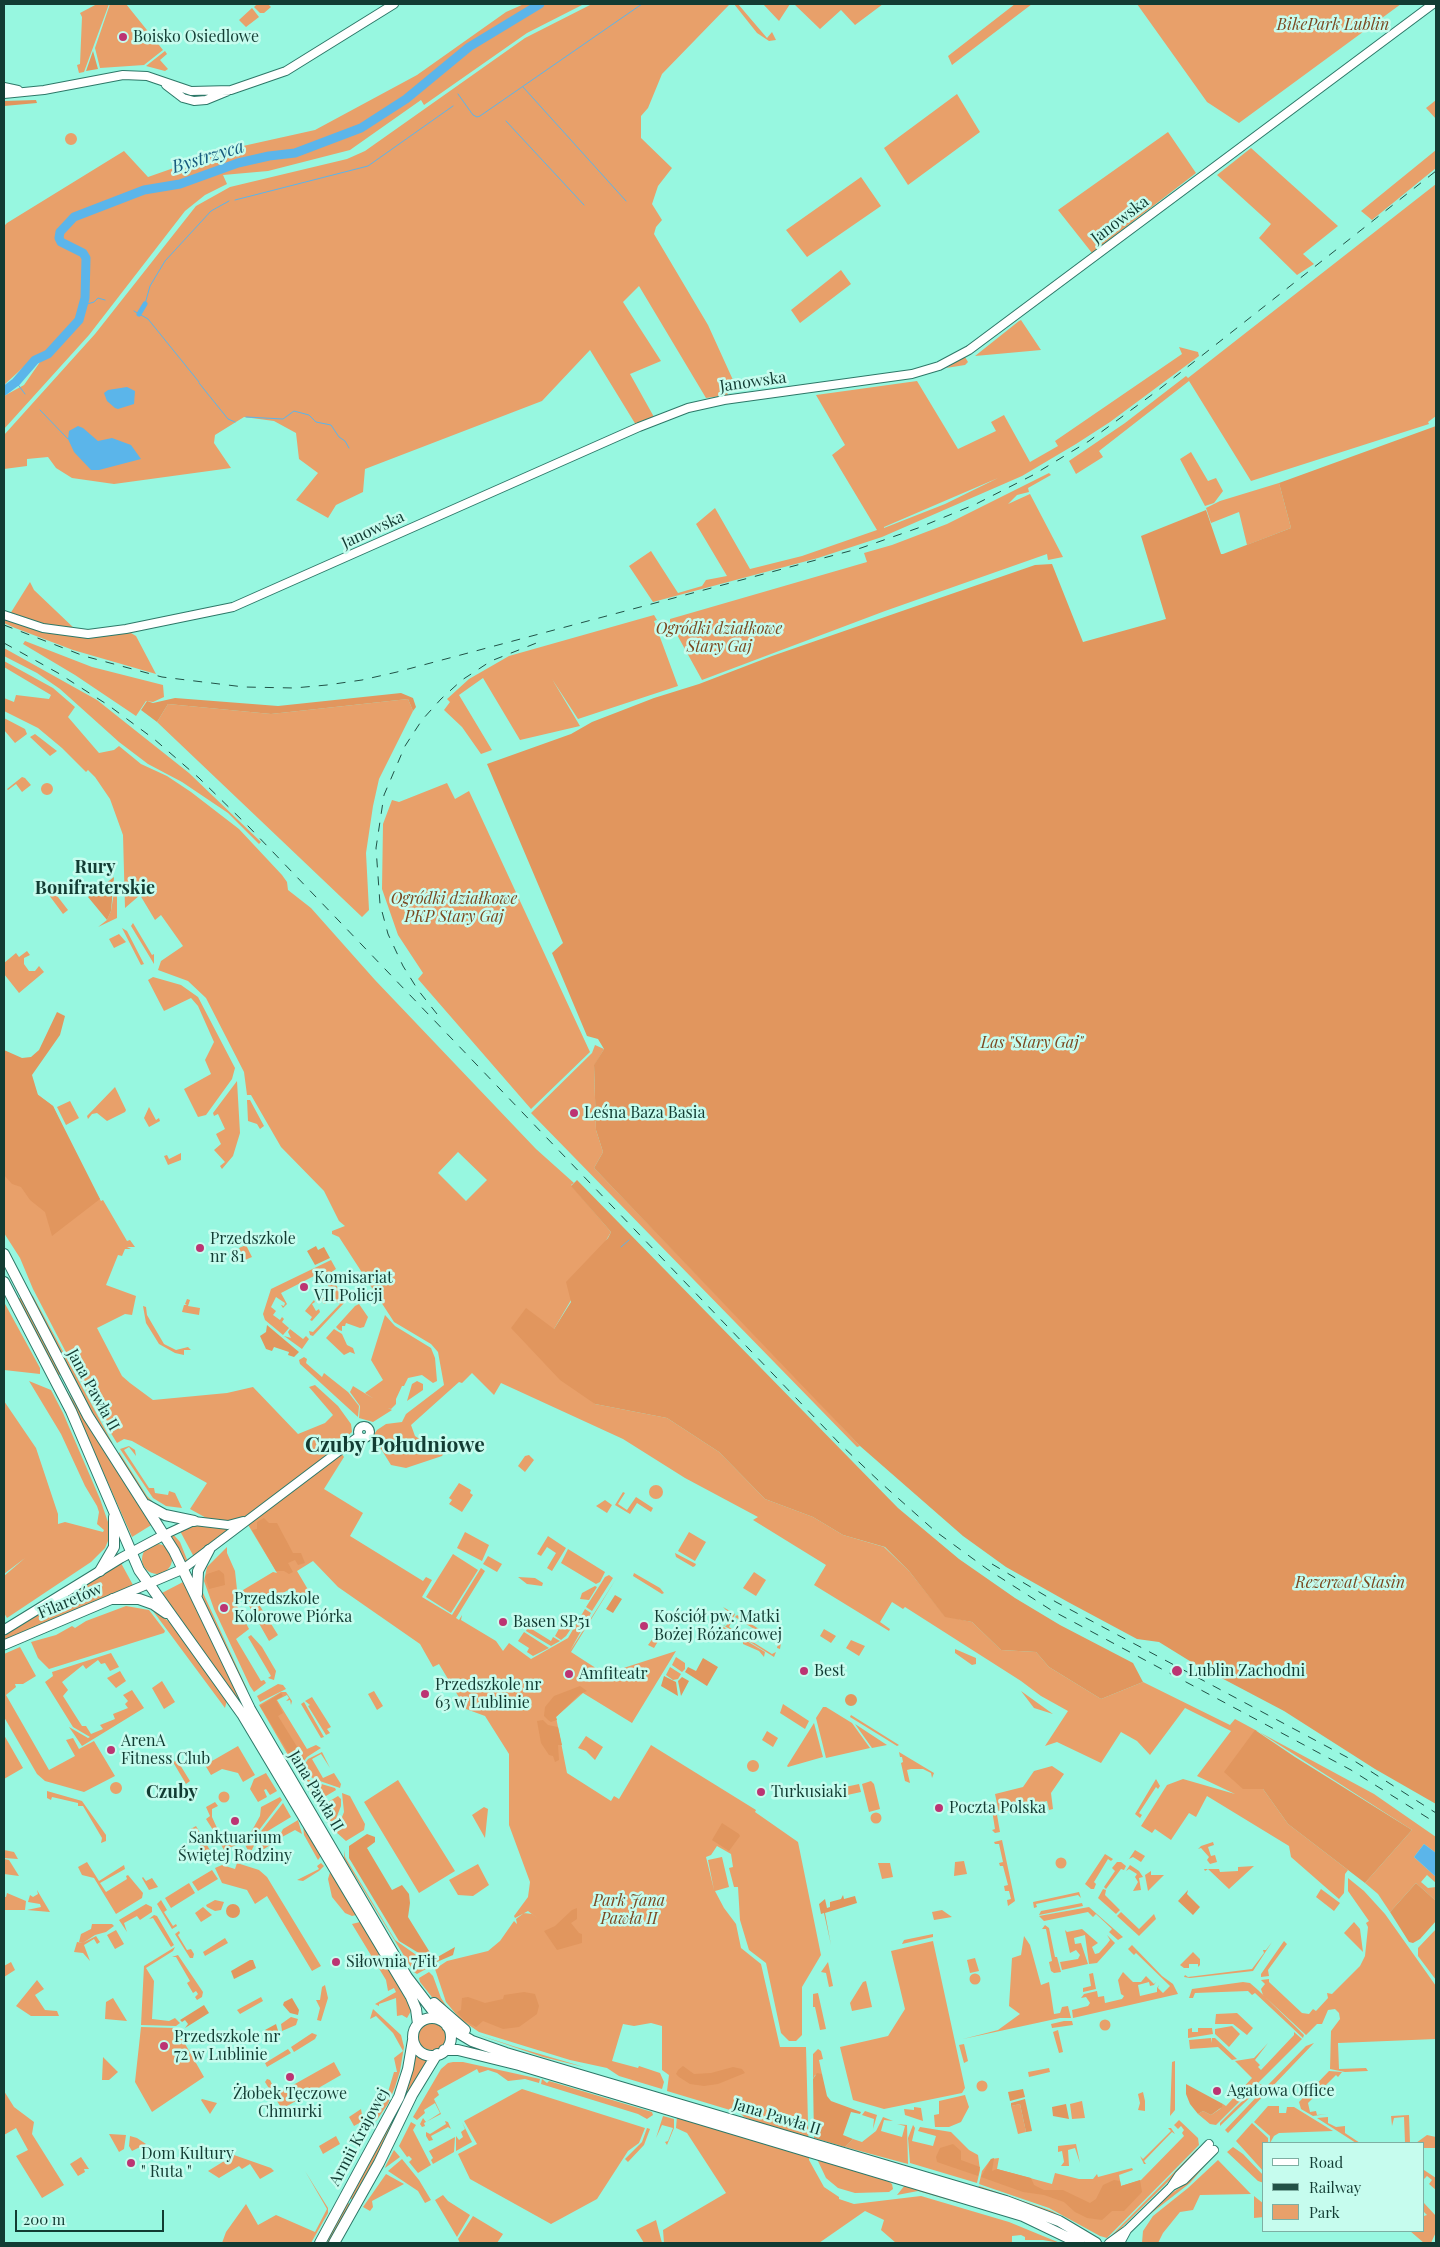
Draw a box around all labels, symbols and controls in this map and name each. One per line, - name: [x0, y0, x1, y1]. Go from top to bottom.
- park label: BikePark Lublin: [1277, 15, 1389, 35]
- place label: Boisko Osiedlowe: [133, 27, 259, 47]
- marker: Boisko Osiedlowe: [117, 31, 129, 43]
- water label: Bystrzyca: [169, 136, 247, 178]
- street label: Janowska: [1087, 192, 1153, 248]
- street label: Janowska: [718, 368, 788, 396]
- street label: Janowska: [339, 507, 407, 553]
- park label: Ogródki działkowe Stary Gaj: [656, 619, 782, 657]
- district label: Rury Bonifraterskie: [35, 856, 155, 899]
- park label: Ogródki działkowe PKP Stary Gaj: [391, 889, 517, 927]
- park label: Las "Stary Gaj": [981, 1033, 1083, 1053]
- place label: Leśna Baza Basia: [584, 1103, 705, 1123]
- marker: Leśna Baza Basia: [568, 1107, 580, 1119]
- place label: Przedszkole nr 81: [210, 1229, 296, 1267]
- marker: Przedszkole nr 81: [194, 1242, 206, 1254]
- place label: Komisariat VII Policji: [314, 1268, 393, 1306]
- marker: Komisariat VII Policji: [298, 1281, 310, 1293]
- street label: Jana Pawła II: [63, 1346, 123, 1434]
- district label: Czuby Południowe: [305, 1432, 485, 1458]
- park label: Rezerwat Stasin: [1295, 1573, 1405, 1593]
- street label: Filaretów: [35, 1579, 105, 1623]
- place label: Przedszkole Kolorowe Piórka: [234, 1589, 352, 1627]
- marker: Przedszkole Kolorowe Piórka: [218, 1602, 230, 1614]
- place label: Kościół pw. Matki Bożej Różańcowej: [654, 1607, 782, 1645]
- place label: Basen SP51: [513, 1612, 590, 1632]
- marker: Basen SP51: [497, 1616, 509, 1628]
- marker: Kościół pw. Matki Bożej Różańcowej: [638, 1620, 650, 1632]
- place label: Best: [814, 1661, 845, 1681]
- place label: Lublin Zachodni: [1188, 1661, 1305, 1681]
- place label: Amfiteatr: [579, 1664, 648, 1684]
- marker: Lublin Zachodni: [1170, 1664, 1184, 1678]
- marker: Best: [798, 1665, 810, 1677]
- marker: Amfiteatr: [563, 1668, 575, 1680]
- place label: Przedszkole nr 63 w Lublinie: [435, 1675, 541, 1713]
- marker: Przedszkole nr 63 w Lublinie: [419, 1688, 431, 1700]
- place label: ArenA Fitness Club: [121, 1731, 210, 1769]
- marker: ArenA Fitness Club: [105, 1744, 117, 1756]
- street label: Jana Pawła II: [284, 1747, 348, 1835]
- district label: Czuby: [146, 1781, 198, 1803]
- place label: Turkusiaki: [771, 1782, 847, 1802]
- marker: Turkusiaki: [755, 1786, 767, 1798]
- place label: Poczta Polska: [949, 1798, 1046, 1818]
- marker: Poczta Polska: [933, 1802, 945, 1814]
- marker: Sanktuarium Świętej Rodziny: [229, 1815, 241, 1827]
- place label: Sanktuarium Świętej Rodziny: [178, 1828, 292, 1866]
- park label: Park Jana Pawła II: [593, 1891, 665, 1929]
- place label: Siłownia 7Fit: [346, 1952, 437, 1972]
- marker: Siłownia 7Fit: [330, 1956, 342, 1968]
- place label: Przedszkole nr 72 w Lublinie: [174, 2027, 280, 2065]
- marker: Przedszkole nr 72 w Lublinie: [158, 2040, 170, 2052]
- marker: Żłobek Tęczowe Chmurki: [284, 2071, 296, 2083]
- place label: Agatowa Office: [1227, 2081, 1334, 2101]
- place label: Żłobek Tęczowe Chmurki: [233, 2084, 347, 2122]
- street label: Armii Krajowej: [325, 2085, 393, 2189]
- marker: Agatowa Office: [1211, 2085, 1223, 2097]
- street label: Jana Pawła II: [731, 2095, 823, 2139]
- legend: [1262, 2142, 1425, 2232]
- place label: Dom Kultury " Ruta ": [141, 2144, 234, 2182]
- text: Road: [1309, 2152, 1343, 2172]
- marker: Dom Kultury " Ruta ": [125, 2157, 137, 2169]
- text: Railway: [1309, 2177, 1361, 2197]
- scale bar: [18, 2200, 166, 2232]
- text: Park: [1309, 2202, 1340, 2222]
- text: 200 m: [23, 2209, 65, 2229]

